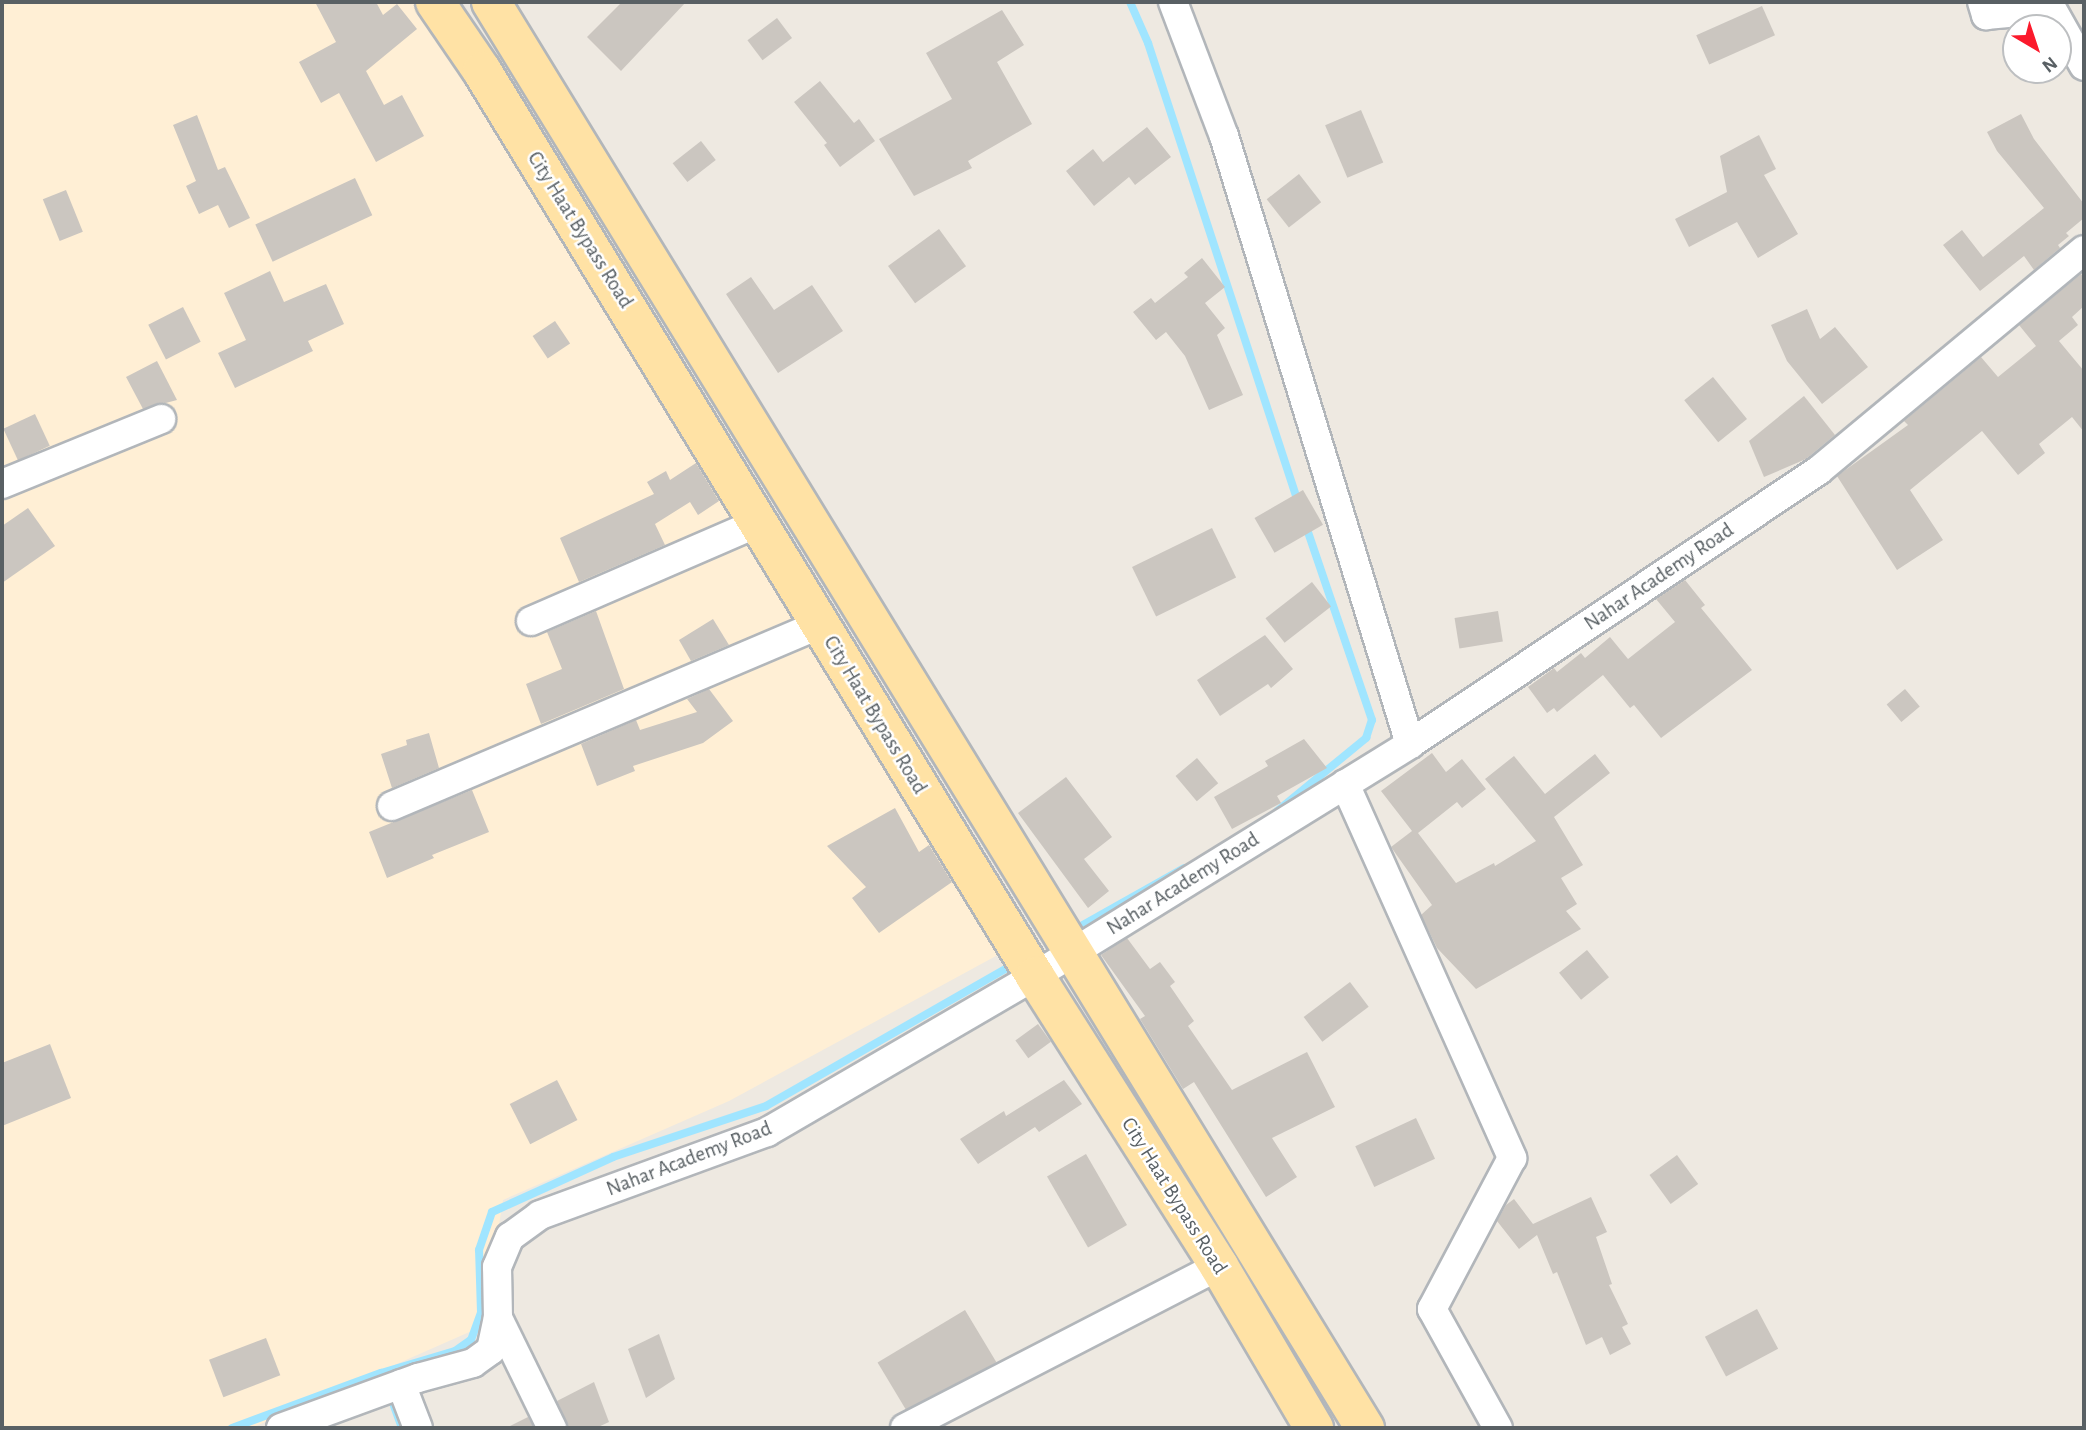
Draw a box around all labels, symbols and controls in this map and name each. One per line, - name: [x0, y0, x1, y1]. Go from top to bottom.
- north arrow: [2002, 14, 2072, 84]
- text: N: [2038, 53, 2060, 76]
- street label: City Haat Bypass Road: [522, 147, 638, 313]
- street label: Nahar Academy Road: [1580, 518, 1738, 636]
- street label: City Haat Bypass Road: [818, 631, 932, 799]
- street label: Nahar Academy Road: [1102, 827, 1264, 941]
- street label: City Haat Bypass Road: [1116, 1113, 1232, 1279]
- street label: Nahar Academy Road: [603, 1116, 775, 1202]

